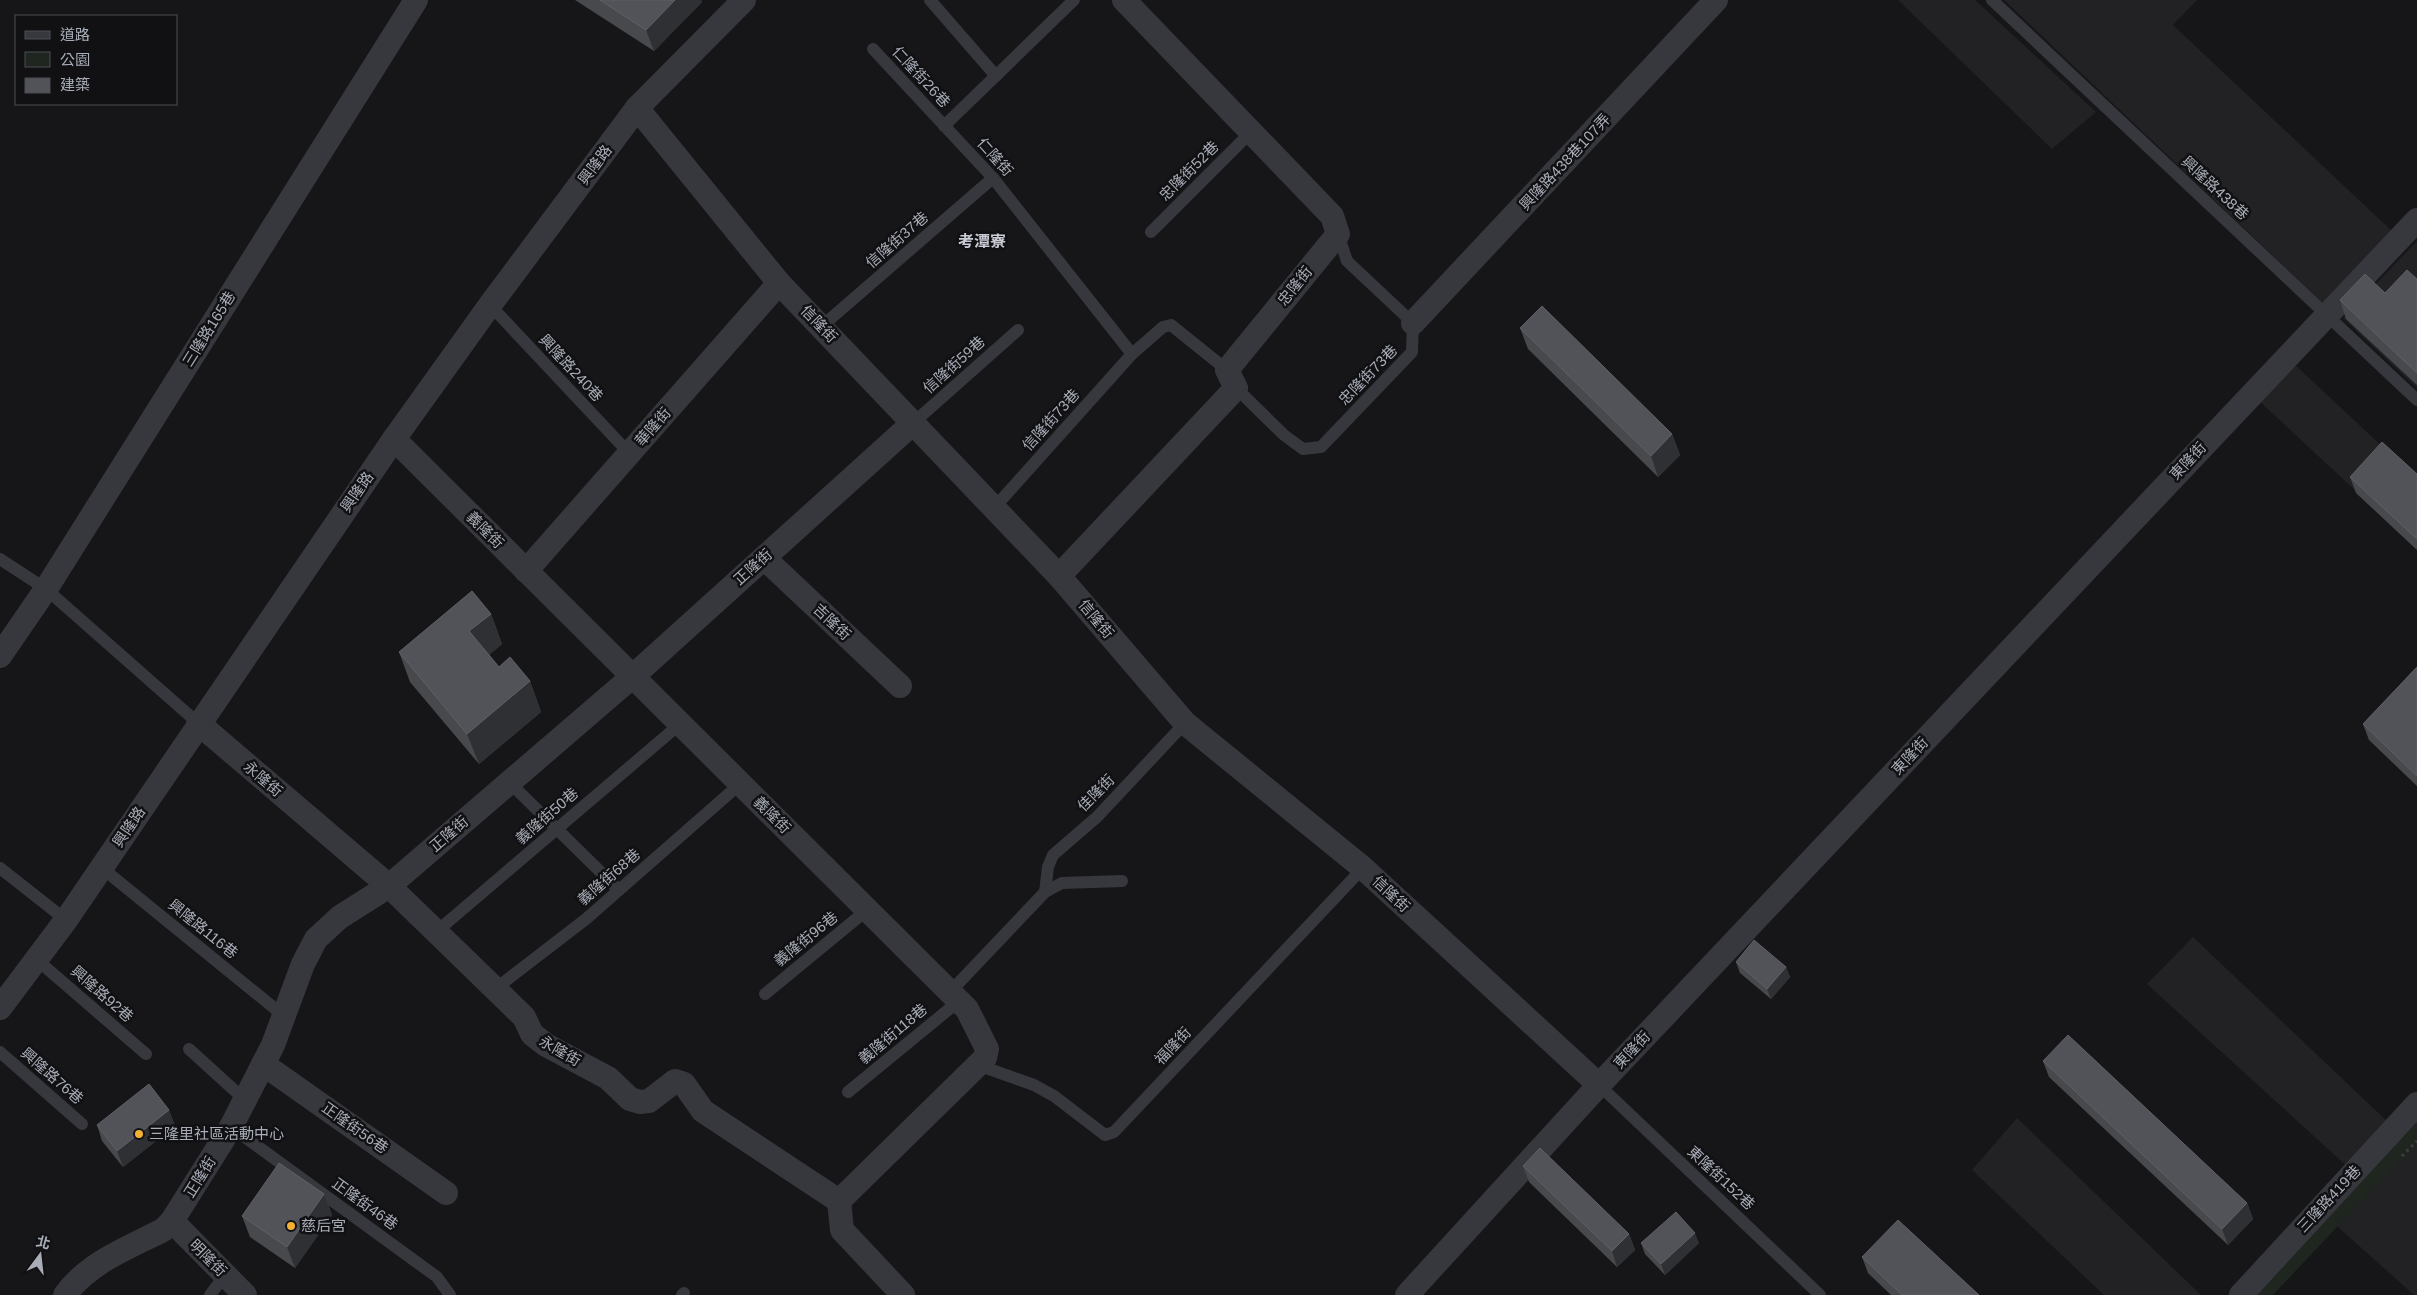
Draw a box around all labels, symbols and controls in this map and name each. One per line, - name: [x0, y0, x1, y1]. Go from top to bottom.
- legend: [15, 15, 178, 105]
- text: 道路: [60, 26, 90, 43]
- street label: 仁隆街26巷: [889, 43, 954, 110]
- text: 公園: [60, 51, 90, 68]
- text: 建築: [60, 76, 90, 93]
- street label: 興隆路438巷107弄: [1516, 110, 1613, 213]
- street label: 仁隆街: [974, 134, 1017, 179]
- street label: 忠隆街52巷: [1156, 138, 1222, 204]
- street label: 興隆路: [574, 142, 615, 188]
- street label: 興隆路438巷: [2178, 152, 2252, 223]
- street label: 信隆街37巷: [862, 208, 931, 271]
- district label: 考潭寮: [958, 233, 1006, 250]
- street label: 忠隆街: [1274, 263, 1315, 309]
- street label: 三隆路165巷: [179, 288, 238, 369]
- street label: 信隆街: [798, 302, 841, 346]
- street label: 興隆路240巷: [536, 331, 607, 405]
- street label: 信隆街59巷: [919, 333, 988, 397]
- street label: 忠隆街73巷: [1335, 341, 1400, 408]
- street label: 信隆街73巷: [1019, 385, 1083, 454]
- street label: 華隆街: [631, 404, 674, 449]
- street label: 東隆街: [2166, 438, 2209, 483]
- street label: 興隆路: [337, 468, 376, 515]
- street label: 義隆街: [463, 508, 507, 552]
- street label: 正隆街: [730, 545, 775, 588]
- street label: 信隆街: [1075, 596, 1117, 641]
- street label: 吉隆街: [810, 600, 855, 643]
- street label: 東隆街: [1888, 733, 1931, 778]
- street label: 永隆街: [241, 758, 286, 800]
- street label: 佳隆街: [1074, 771, 1118, 815]
- street label: 義隆街50巷: [512, 784, 581, 847]
- street label: 義隆街: [750, 793, 794, 837]
- street label: 興隆路: [109, 803, 148, 850]
- street label: 正隆街: [426, 812, 471, 855]
- street label: 義隆街68巷: [574, 845, 643, 908]
- street label: 信隆街: [1369, 872, 1414, 915]
- street label: 興隆路116巷: [165, 896, 241, 962]
- street label: 義隆街96巷: [771, 908, 841, 969]
- street label: 興隆路92巷: [68, 962, 137, 1025]
- street label: 義隆街118巷: [855, 1000, 930, 1067]
- street label: 福隆街: [1151, 1023, 1194, 1068]
- street label: 東隆街: [1610, 1027, 1653, 1072]
- street label: 永隆街: [537, 1032, 584, 1069]
- street label: 興隆路76巷: [18, 1044, 87, 1107]
- street label: 正隆街56巷: [319, 1099, 392, 1157]
- place label: 三隆里社區活動中心: [149, 1125, 284, 1142]
- marker: 三隆里社區活動中心: [133, 1128, 145, 1140]
- street label: 東隆街152巷: [1684, 1142, 1758, 1213]
- street label: 正隆街: [180, 1153, 219, 1200]
- street label: 三隆路419巷: [2293, 1162, 2364, 1236]
- street label: 正隆街46巷: [329, 1174, 401, 1233]
- place label: 慈后宮: [301, 1217, 346, 1234]
- marker: 慈后宮: [285, 1220, 297, 1232]
- north arrow: [15, 1230, 65, 1280]
- text: 北: [35, 1233, 52, 1252]
- street label: 明隆街: [186, 1236, 230, 1280]

